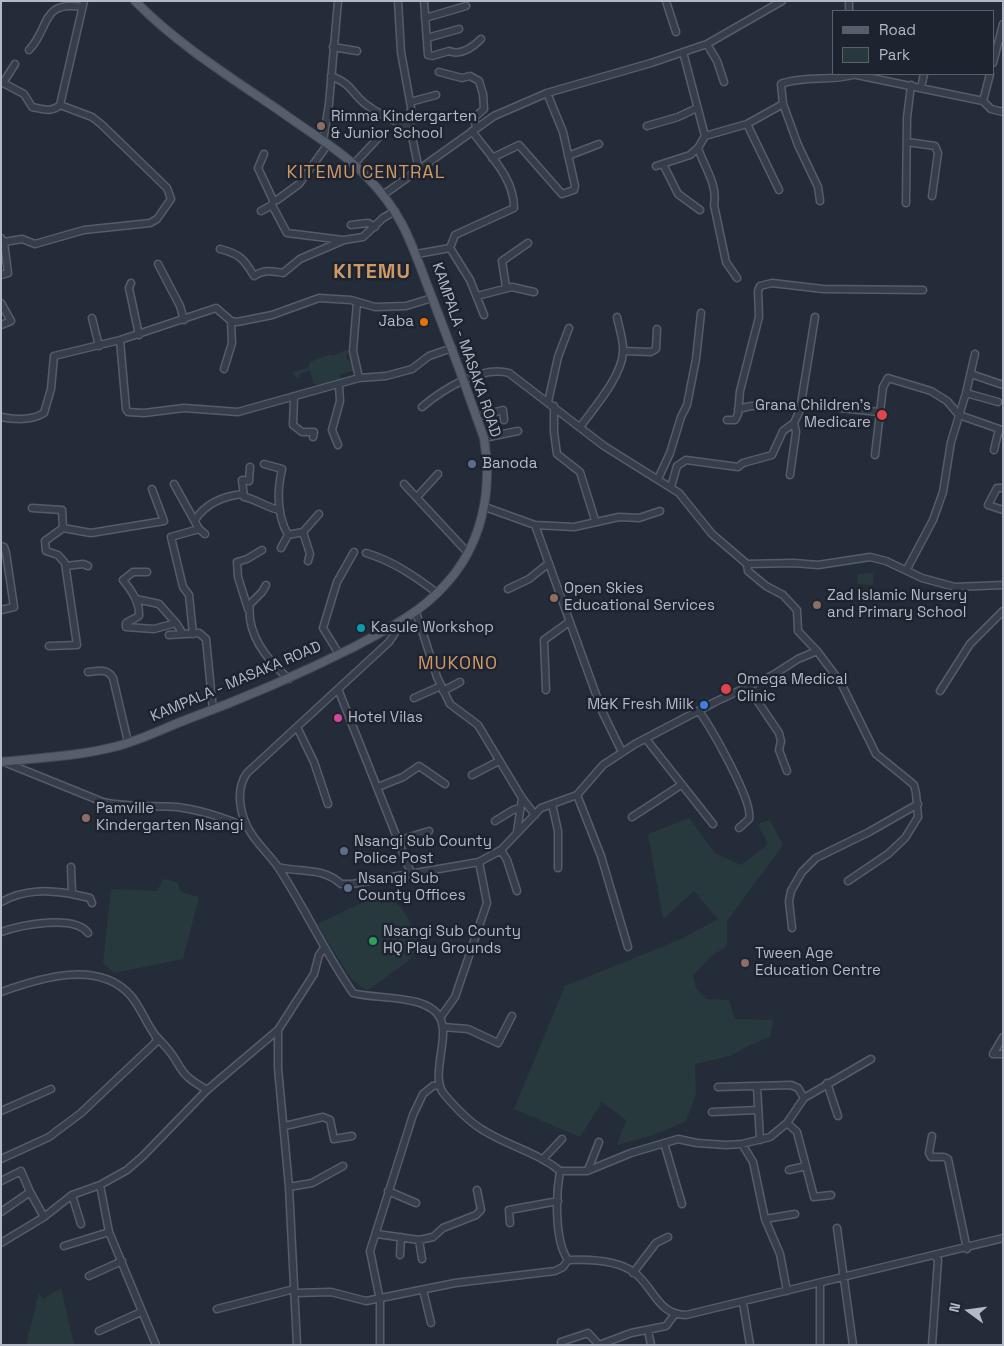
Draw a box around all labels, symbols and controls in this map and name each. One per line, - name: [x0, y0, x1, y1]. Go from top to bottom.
- legend: [832, 10, 994, 75]
- text: Road: [879, 20, 916, 39]
- text: Park: [879, 45, 910, 64]
- place label: Rimma Kindergarten & Junior School: [331, 108, 477, 143]
- marker: Rimma Kindergarten & Junior School: [315, 120, 327, 132]
- district label: KITEMU CENTRAL: [285, 162, 447, 184]
- street label: KAMPALA - MASAKA ROAD: [428, 260, 504, 440]
- district label: KITEMU: [332, 261, 412, 285]
- place label: Jaba: [379, 313, 414, 331]
- marker: Jaba: [418, 316, 430, 328]
- place label: Grana Children's Medicare: [755, 397, 871, 432]
- marker: Grana Children's Medicare: [875, 408, 889, 422]
- place label: Banoda: [482, 455, 537, 473]
- marker: Banoda: [466, 458, 478, 470]
- place label: Open Skies Educational Services: [564, 580, 715, 615]
- place label: Zad Islamic Nursery and Primary School: [827, 587, 967, 622]
- marker: Open Skies Educational Services: [548, 592, 560, 604]
- marker: Zad Islamic Nursery and Primary School: [811, 599, 823, 611]
- place label: Kasule Workshop: [371, 619, 494, 637]
- marker: Kasule Workshop: [355, 622, 367, 634]
- street label: KAMPALA - MASAKA ROAD: [148, 638, 324, 726]
- district label: MUKONO: [417, 653, 499, 675]
- place label: Omega Medical Clinic: [737, 671, 847, 706]
- marker: Omega Medical Clinic: [719, 682, 733, 696]
- place label: M&K Fresh Milk: [587, 696, 694, 714]
- marker: M&K Fresh Milk: [698, 699, 710, 711]
- place label: Hotel Vilas: [348, 709, 423, 727]
- marker: Hotel Vilas: [332, 712, 344, 724]
- place label: Pamville Kindergarten Nsangi: [96, 800, 243, 835]
- marker: Pamville Kindergarten Nsangi: [80, 812, 92, 824]
- place label: Nsangi Sub County Police Post: [354, 833, 492, 868]
- marker: Nsangi Sub County Police Post: [338, 845, 350, 857]
- place label: Nsangi Sub County Offices: [358, 870, 466, 905]
- marker: Nsangi Sub County Offices: [342, 882, 354, 894]
- place label: Nsangi Sub County HQ Play Grounds: [383, 923, 521, 958]
- marker: Nsangi Sub County HQ Play Grounds: [367, 935, 379, 947]
- place label: Tween Age Education Centre: [755, 945, 881, 980]
- marker: Tween Age Education Centre: [739, 957, 751, 969]
- north arrow: [944, 1286, 994, 1336]
- text: N: [945, 1301, 964, 1314]

